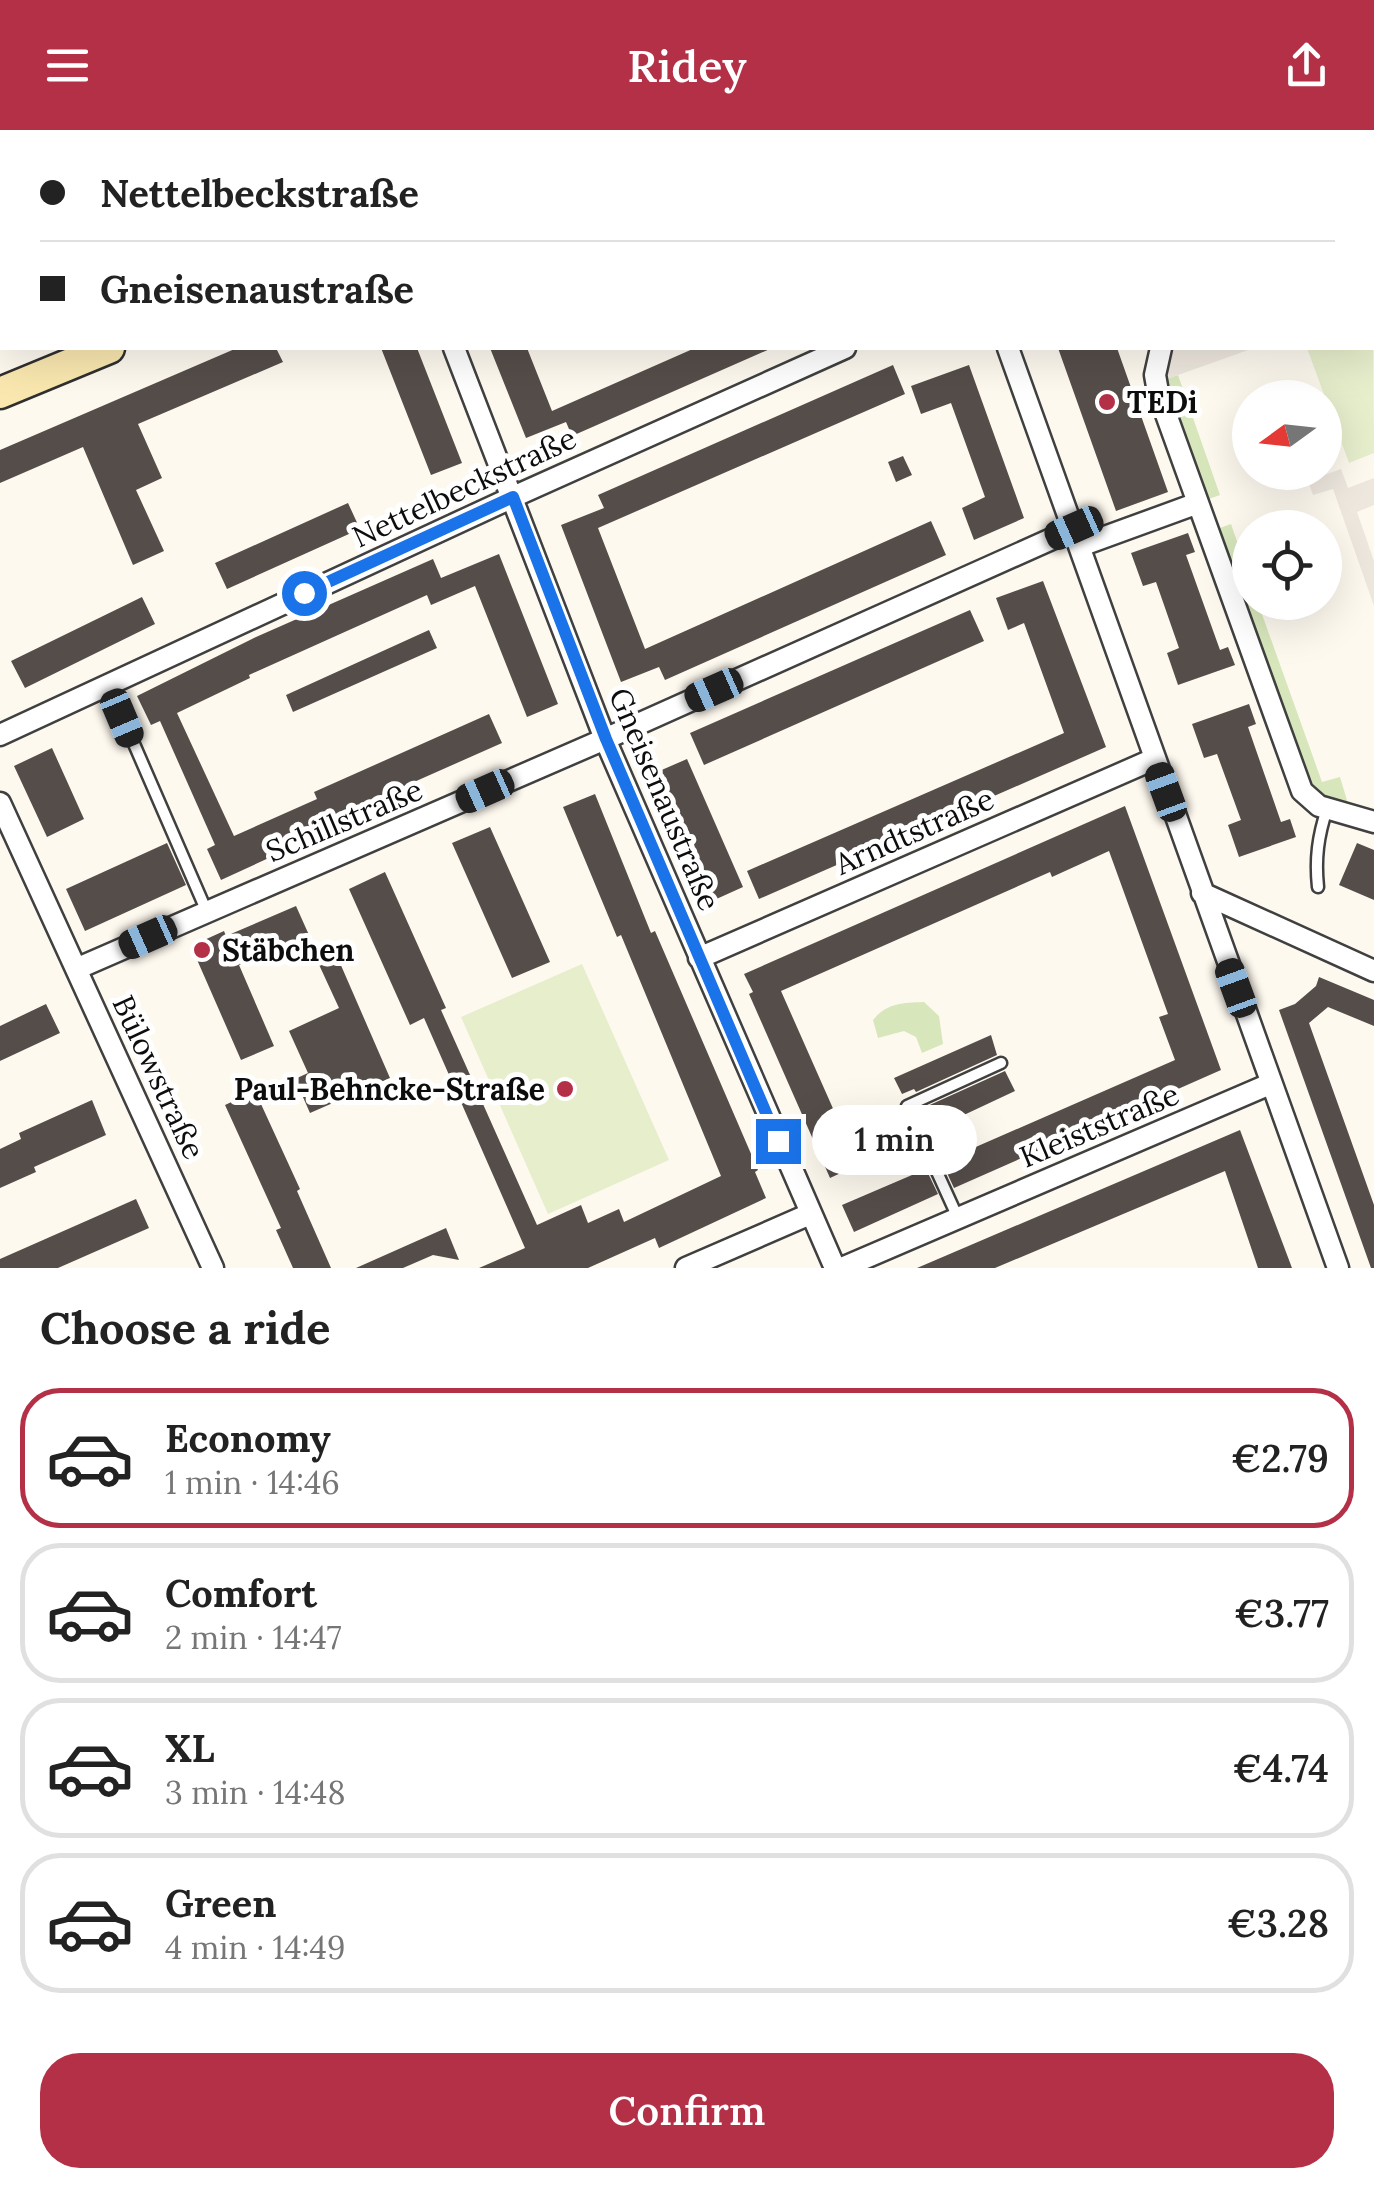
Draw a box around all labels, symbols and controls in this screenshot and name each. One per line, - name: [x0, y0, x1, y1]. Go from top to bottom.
- text: Ridey: [627, 37, 747, 94]
- icon: menu: [40, 38, 95, 93]
- icon: share: [1279, 38, 1334, 93]
- text: Nettelbeckstraße: [100, 169, 419, 217]
- text: Gneisenaustraße: [100, 265, 414, 313]
- north arrow: [1232, 380, 1342, 490]
- map controls: [1232, 380, 1342, 620]
- place label: TEDi: [1127, 383, 1198, 421]
- marker: TEDi: [1096, 391, 1118, 413]
- street label: Nettelbeckstraße: [346, 419, 582, 555]
- car: [1040, 502, 1108, 554]
- button: locate: [1232, 510, 1342, 620]
- route start: [282, 571, 327, 616]
- car: [680, 664, 748, 716]
- street label: Gneisenaustraße: [601, 682, 729, 916]
- car: [96, 685, 148, 751]
- car: [1142, 759, 1190, 825]
- car: [451, 765, 519, 817]
- street label: Schillstraße: [260, 770, 428, 870]
- street label: Arndtstraße: [828, 779, 999, 883]
- car: [114, 911, 182, 963]
- place label: Stäbchen: [222, 931, 354, 969]
- marker: Stäbchen: [191, 939, 213, 961]
- car: [1212, 955, 1260, 1021]
- street label: Bülowstraße: [105, 989, 213, 1165]
- place label: Paul-Behncke-Straße: [234, 1070, 545, 1108]
- street label: Kleiststraße: [1014, 1074, 1184, 1176]
- marker: Paul-Behncke-Straße: [554, 1078, 576, 1100]
- callout: 1 min: [813, 1106, 978, 1176]
- route end: [756, 1119, 801, 1164]
- text: 1 min: [854, 1119, 935, 1160]
- text: Choose a ride: [40, 1299, 330, 1356]
- icon: car: [45, 1413, 135, 1503]
- text: Economy: [165, 1414, 331, 1462]
- text: €2.79: [1231, 1434, 1329, 1482]
- text: 1 min · 14:46: [165, 1462, 340, 1503]
- icon: car: [45, 1568, 135, 1658]
- text: Comfort: [165, 1569, 317, 1617]
- text: €3.77: [1234, 1589, 1329, 1637]
- text: 2 min · 14:47: [165, 1617, 342, 1658]
- icon: car: [45, 1723, 135, 1813]
- text: XL: [165, 1724, 215, 1772]
- text: €4.74: [1233, 1744, 1329, 1792]
- text: 3 min · 14:48: [165, 1772, 345, 1813]
- icon: car: [45, 1878, 135, 1968]
- text: Green: [165, 1879, 277, 1927]
- text: €3.28: [1227, 1899, 1329, 1947]
- text: 4 min · 14:49: [165, 1927, 345, 1968]
- button: Confirm: [40, 2053, 1334, 2168]

